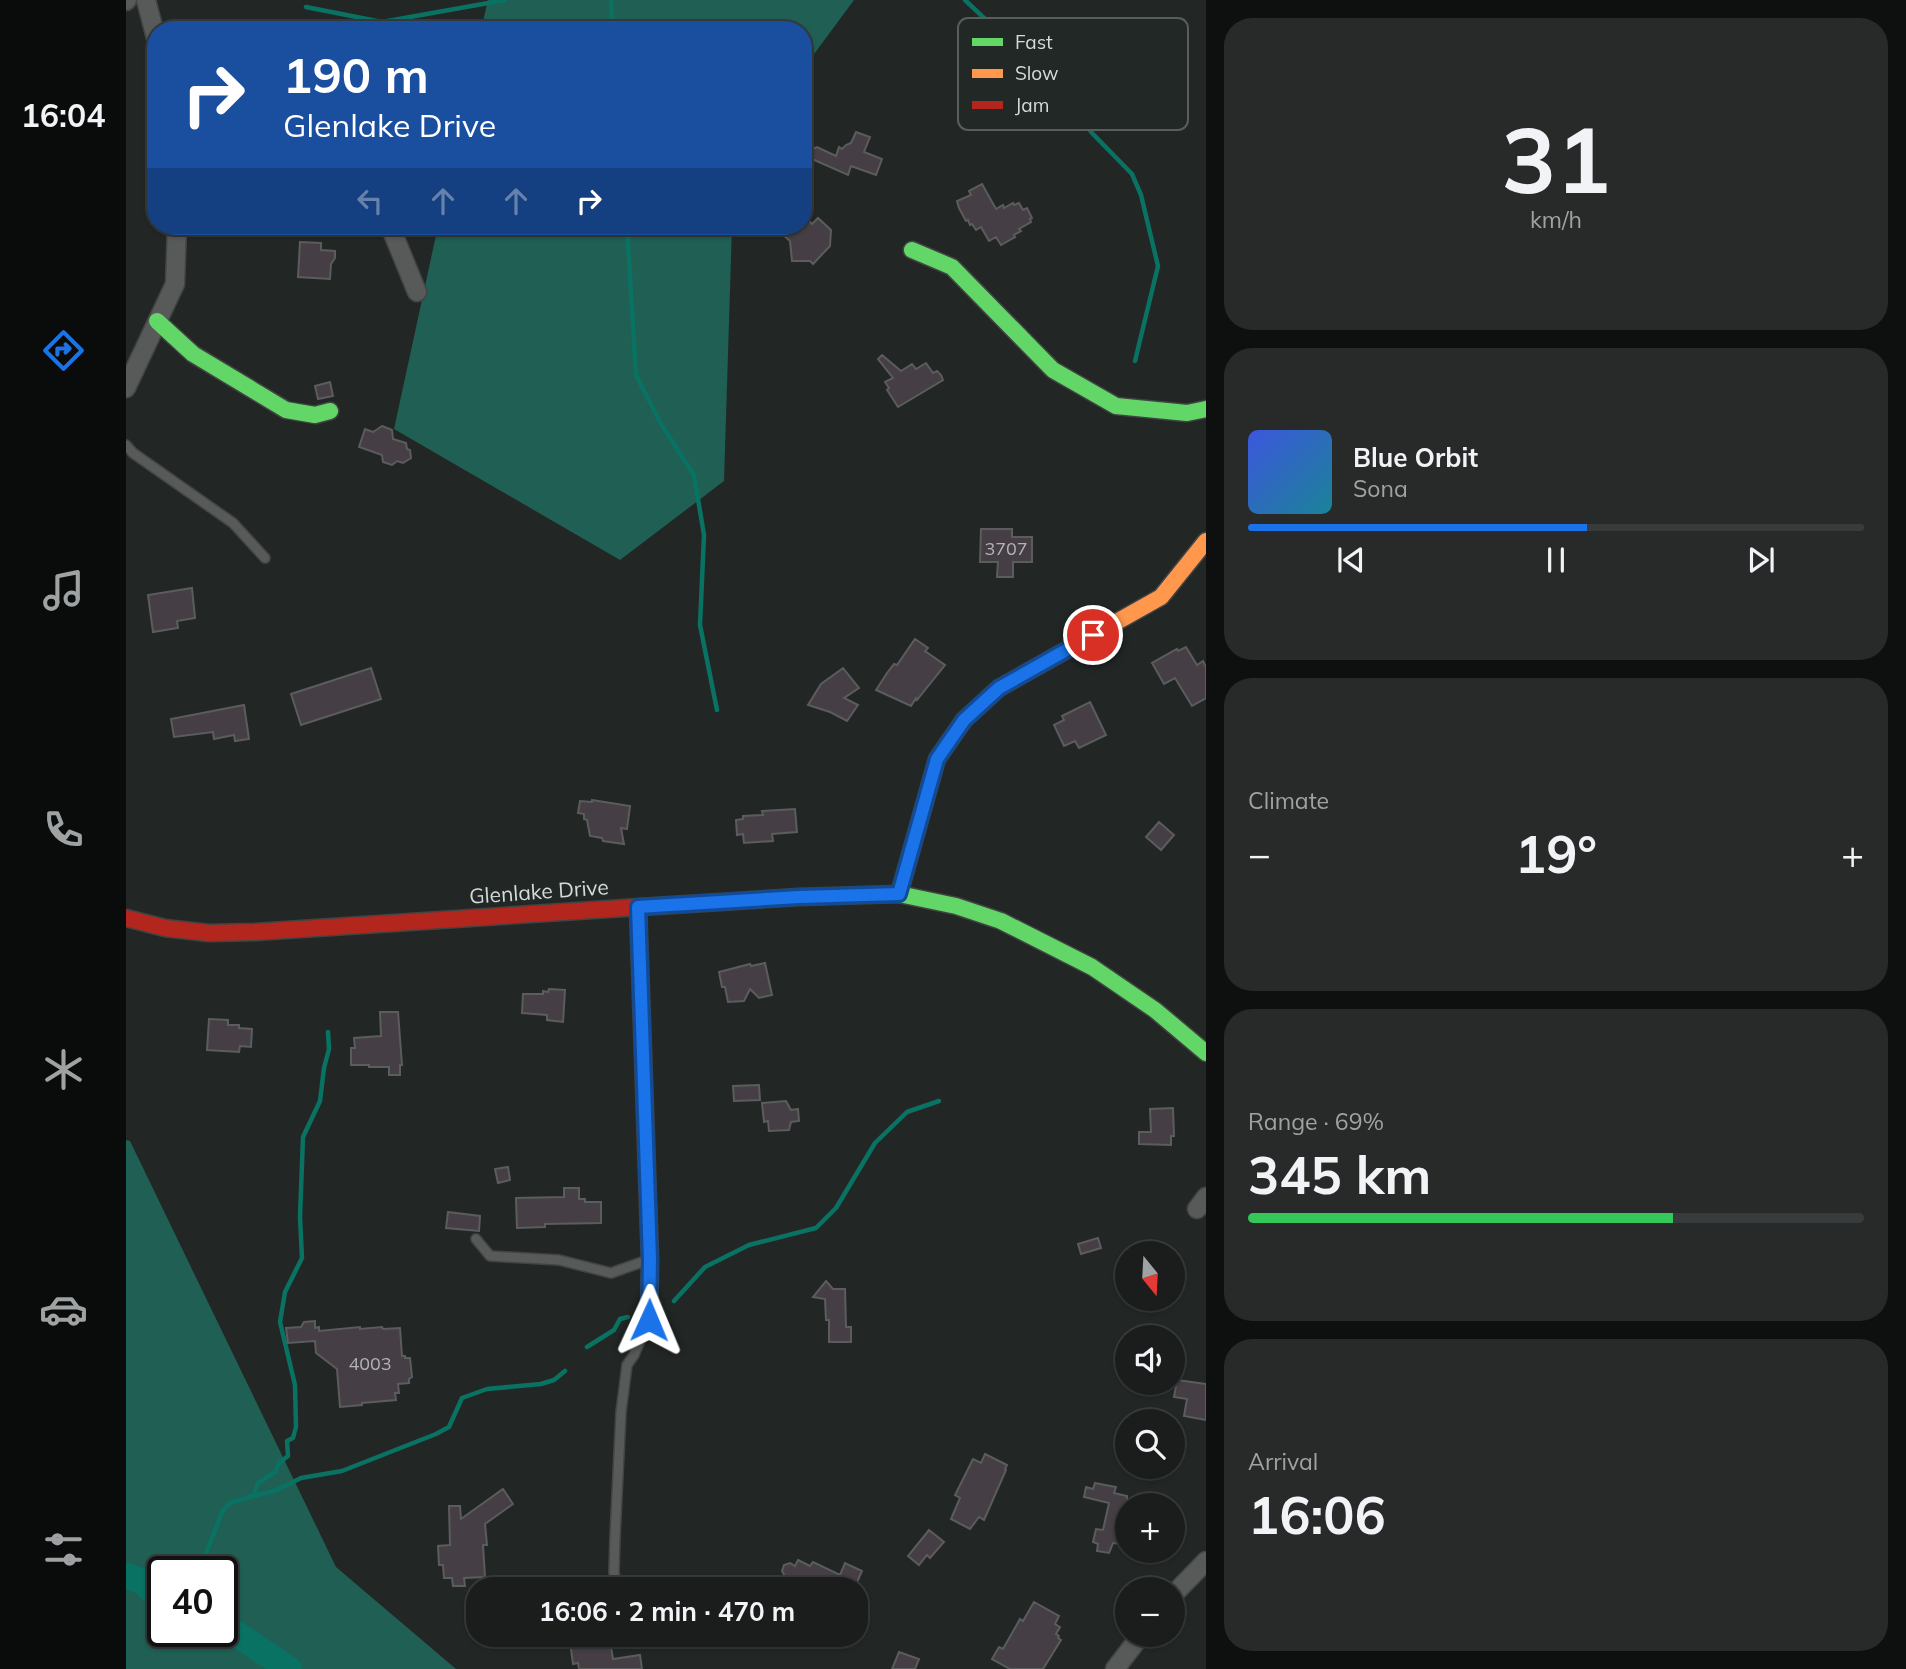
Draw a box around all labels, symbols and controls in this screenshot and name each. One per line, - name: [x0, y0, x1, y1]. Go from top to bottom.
- legend: [958, 18, 1188, 130]
- text: Fast: [1015, 30, 1053, 54]
- text: 190 m: [283, 44, 429, 105]
- icon: right: [168, 49, 259, 140]
- text: Slow: [1015, 61, 1059, 85]
- text: Jam: [1015, 93, 1049, 117]
- text: 16:04: [21, 95, 105, 135]
- text: 31: [1501, 102, 1611, 216]
- text: Glenlake Drive: [283, 105, 496, 145]
- icon: left: [351, 182, 389, 220]
- icon: ahead: [424, 182, 462, 220]
- icon: ahead: [497, 182, 535, 220]
- icon: right: [570, 182, 608, 220]
- text: km/h: [1530, 205, 1582, 234]
- icon: directions: [39, 326, 88, 375]
- text: Blue Orbit: [1353, 441, 1478, 474]
- text: Sona: [1353, 474, 1408, 503]
- house number: 3707: [984, 537, 1028, 560]
- icon: previous: [1332, 541, 1370, 579]
- icon: pause: [1537, 541, 1575, 579]
- icon: next: [1742, 541, 1780, 579]
- icon: music: [39, 566, 88, 615]
- pin: [1063, 605, 1123, 665]
- icon: arrive: [1074, 616, 1112, 654]
- text: Climate: [1248, 786, 1329, 815]
- icon: phone: [39, 805, 88, 854]
- text: 19°: [1515, 821, 1597, 886]
- text: −: [1248, 830, 1271, 878]
- text: +: [1841, 830, 1864, 878]
- street label: Glenlake Drive: [468, 873, 610, 909]
- icon: climate: [39, 1045, 88, 1094]
- text: Range · 69%: [1248, 1107, 1384, 1136]
- text: 345 km: [1248, 1142, 1431, 1207]
- north arrow: [1115, 1241, 1185, 1311]
- map controls: [1115, 1241, 1185, 1647]
- position arrow: [612, 1283, 686, 1357]
- icon: car: [39, 1285, 88, 1334]
- button: sound: [1115, 1325, 1185, 1395]
- house number: 4003: [348, 1352, 392, 1375]
- button: search: [1115, 1409, 1185, 1479]
- text: Arrival: [1248, 1447, 1318, 1476]
- text: 16:06: [1248, 1482, 1386, 1547]
- button: +: [1115, 1493, 1185, 1563]
- icon: filters: [39, 1525, 88, 1574]
- speed limit sign: 40: [147, 1556, 238, 1647]
- button: −: [1115, 1577, 1185, 1647]
- text: 16:06 · 2 min · 470 m: [539, 1595, 795, 1628]

